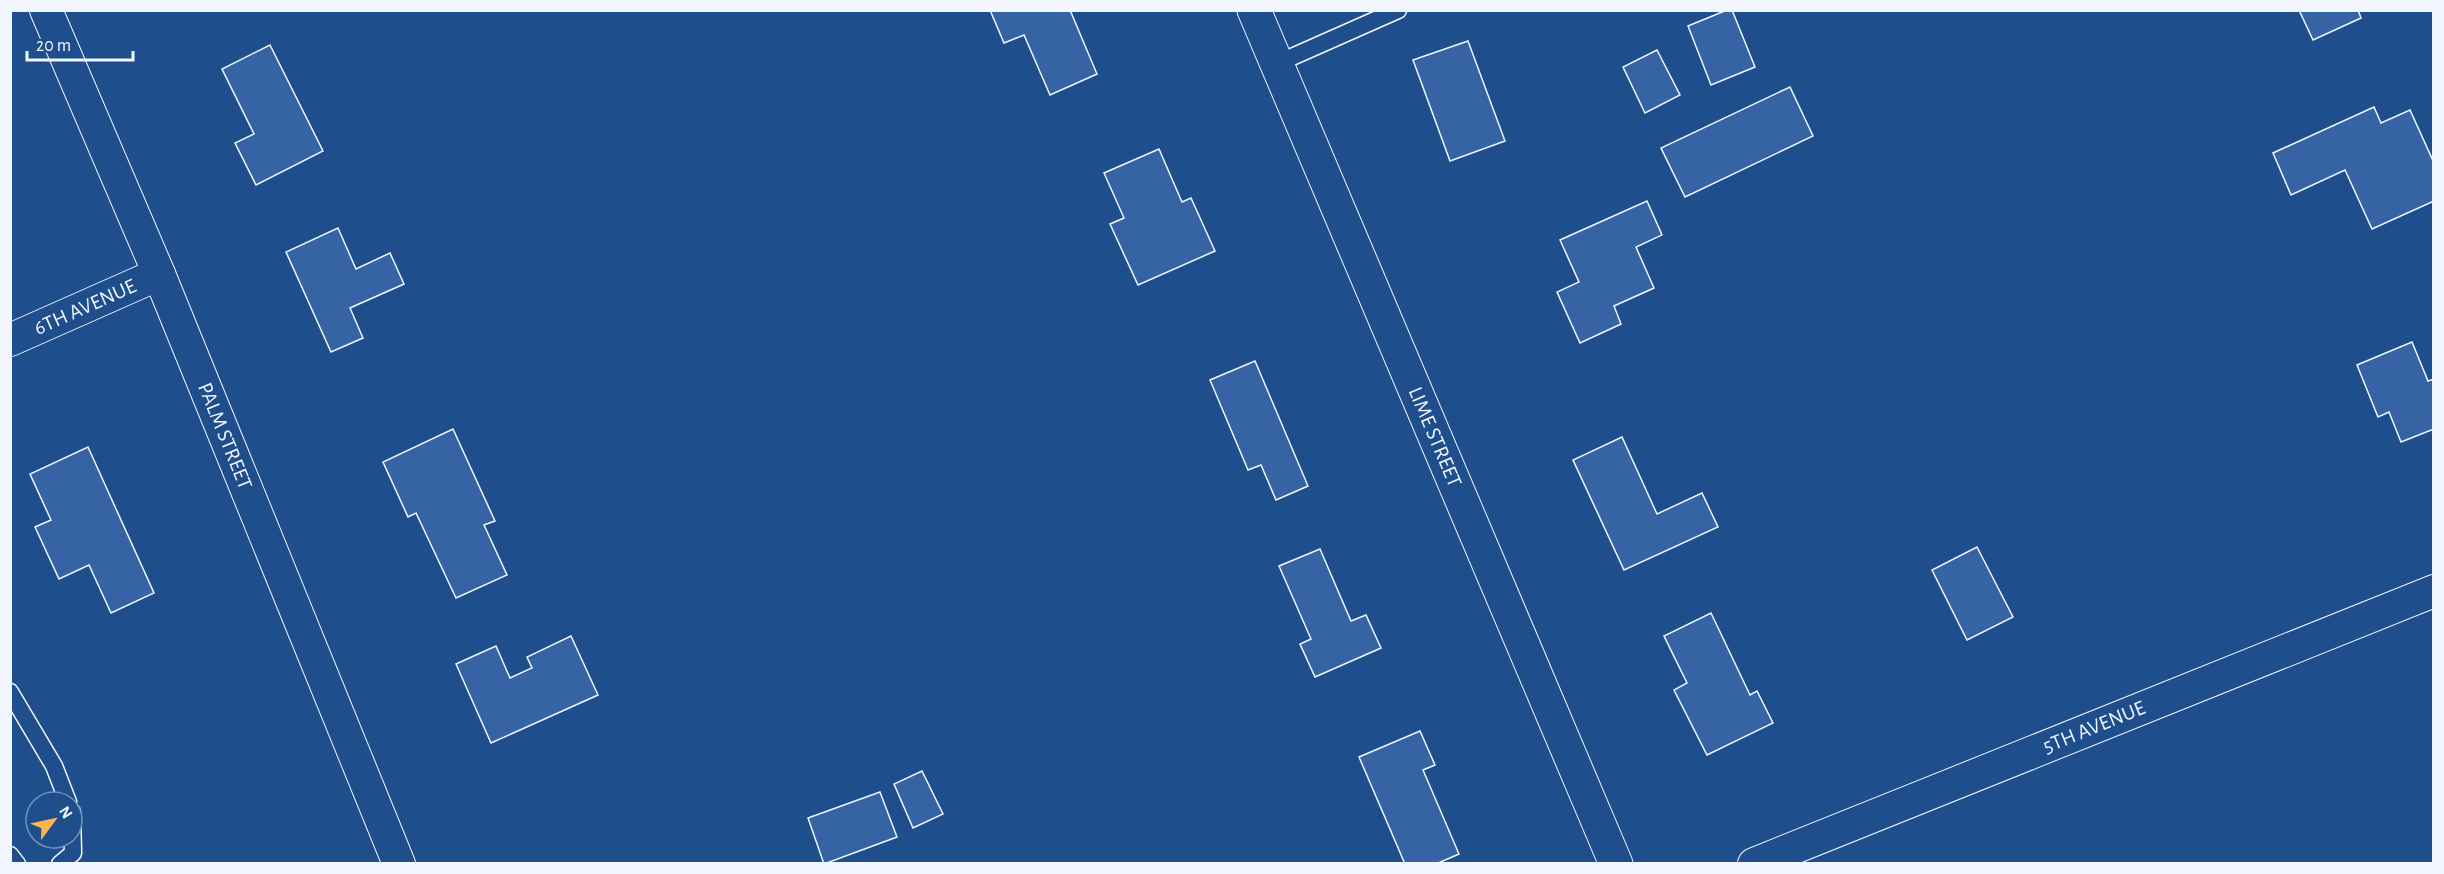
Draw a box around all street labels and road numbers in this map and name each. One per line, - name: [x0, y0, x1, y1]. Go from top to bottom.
- street label: 6TH AVENUE: [31, 275, 139, 339]
- street label: PALM STREET: [194, 380, 256, 492]
- street label: LIME STREET: [1405, 384, 1465, 490]
- street label: 5TH AVENUE: [2040, 697, 2148, 757]

